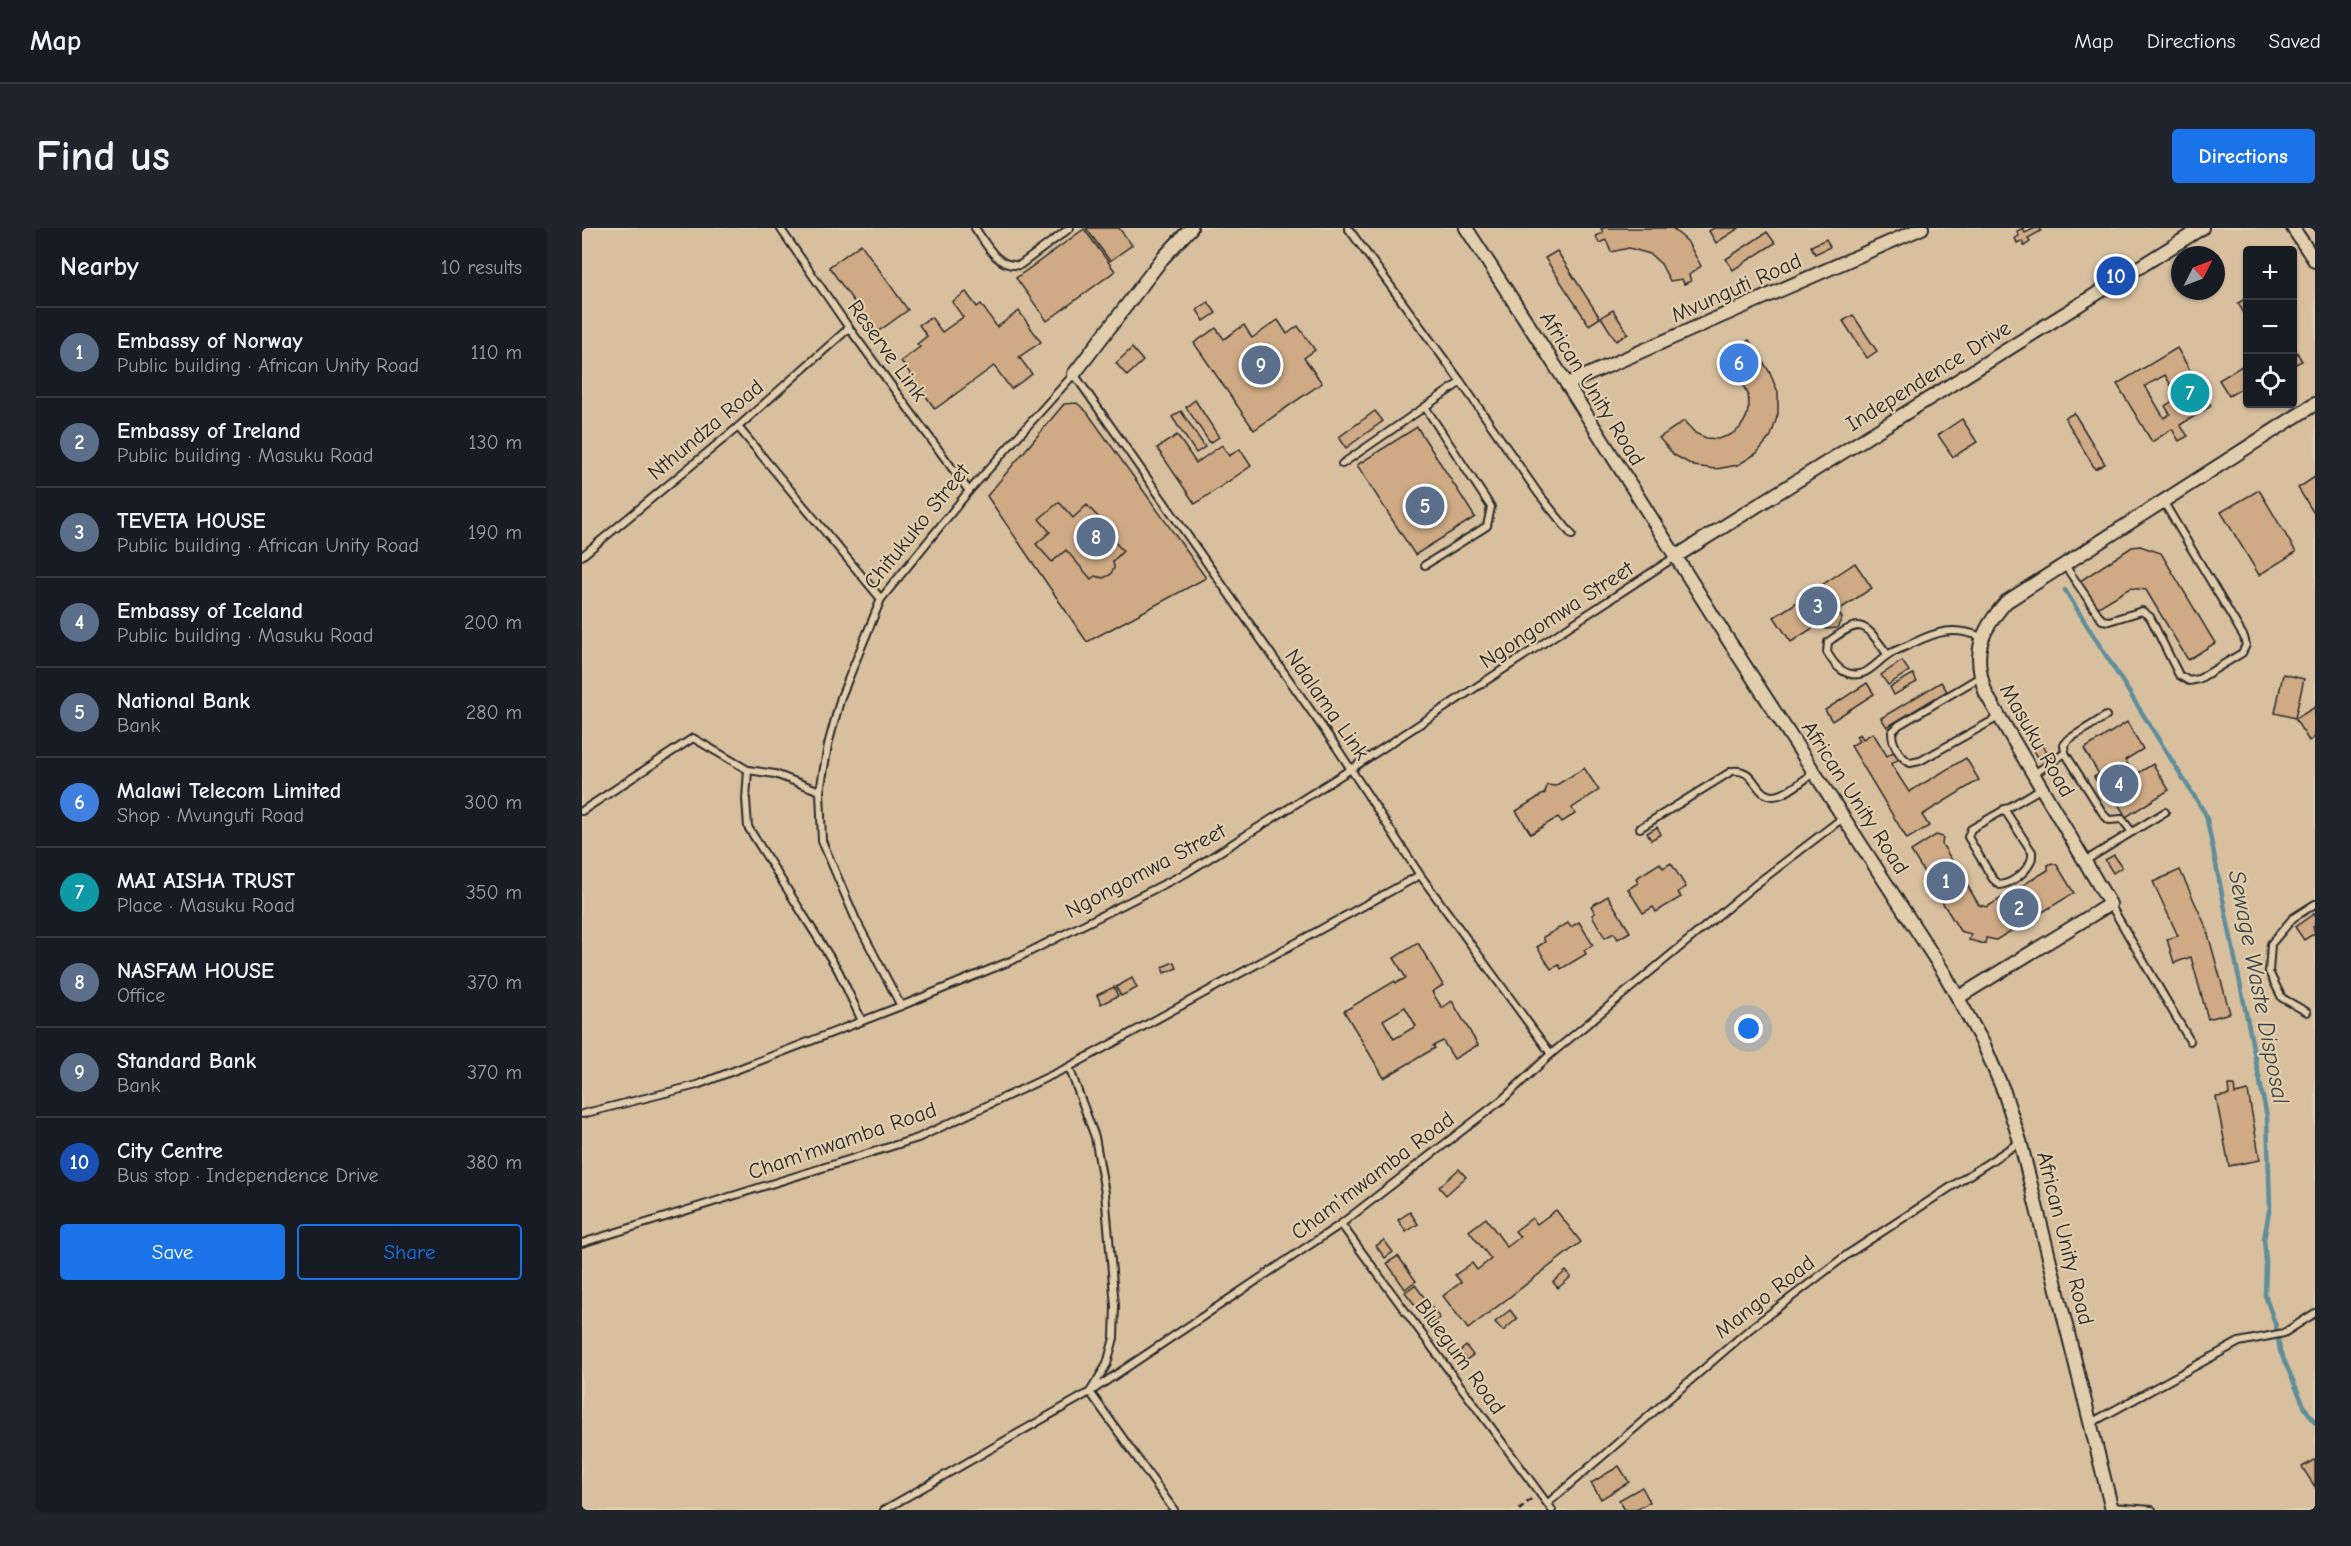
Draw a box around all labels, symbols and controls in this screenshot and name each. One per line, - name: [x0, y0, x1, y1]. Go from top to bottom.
- text: Map: [30, 25, 81, 57]
- text: Map: [2074, 29, 2114, 53]
- text: Directions: [2147, 29, 2236, 53]
- text: Saved: [2269, 29, 2321, 53]
- button: Directions: [2172, 129, 2315, 183]
- text: Find us: [36, 132, 170, 181]
- north arrow: [2171, 246, 2225, 300]
- map controls: [2243, 246, 2297, 408]
- button: +: [2243, 246, 2297, 300]
- street label: Mvunguti Road: [1667, 248, 1806, 328]
- text: Nearby: [60, 252, 139, 282]
- pin: 10: [2096, 254, 2135, 298]
- text: 10 results: [441, 256, 522, 279]
- street label: Reserve Link: [842, 295, 933, 407]
- button: −: [2243, 300, 2297, 354]
- street label: African Unity Road: [1534, 306, 1650, 471]
- street label: Independence Drive: [1841, 315, 2016, 437]
- text: Embassy of Norway: [117, 328, 303, 354]
- pin: 6: [1720, 340, 1758, 386]
- text: 1: [76, 341, 83, 364]
- text: 110 m: [471, 341, 522, 364]
- pin: 9: [1242, 342, 1280, 388]
- text: Public building · African Unity Road: [117, 354, 419, 377]
- button: locate: [2243, 354, 2297, 408]
- pin: 7: [2170, 370, 2210, 416]
- street label: Nthundza Road: [643, 374, 769, 486]
- text: Embassy of Ireland: [117, 418, 301, 444]
- text: 2: [75, 431, 84, 454]
- text: 130 m: [469, 431, 522, 454]
- text: Public building · Masuku Road: [117, 444, 373, 467]
- street label: Chitukuko Street: [858, 458, 976, 595]
- pin: 5: [1406, 484, 1444, 528]
- text: TEVETA HOUSE: [117, 508, 266, 534]
- pin: 8: [1076, 514, 1116, 560]
- text: 3: [75, 521, 84, 544]
- text: 190 m: [468, 521, 522, 544]
- text: Public building · African Unity Road: [117, 534, 419, 557]
- street label: Ngongomwa Street: [1475, 555, 1639, 674]
- pin: 3: [1798, 584, 1838, 628]
- text: Embassy of Iceland: [117, 598, 303, 624]
- text: 4: [75, 611, 84, 634]
- text: 200 m: [464, 611, 522, 634]
- text: Public building · Masuku Road: [117, 624, 373, 647]
- street label: Ndalama Link: [1279, 644, 1375, 765]
- street label: Masuku Road: [1994, 679, 2080, 802]
- text: National Bank: [117, 688, 250, 714]
- text: 5: [74, 701, 85, 724]
- text: 280 m: [466, 701, 522, 724]
- text: Bank: [117, 714, 160, 737]
- street label: African Unity Road: [1796, 716, 1914, 879]
- pin: 4: [2100, 762, 2138, 806]
- text: Malawi Telecom Limited: [117, 778, 341, 804]
- text: 6: [74, 791, 85, 814]
- text: 300 m: [464, 791, 522, 814]
- text: Shop · Mvunguti Road: [117, 804, 304, 827]
- street label: Ngongomwa Street: [1061, 817, 1231, 924]
- pin: 1: [1926, 858, 1966, 904]
- text: MAI AISHA TRUST: [117, 868, 295, 894]
- water label: Sewage Waste Disposal: [2223, 868, 2296, 1107]
- text: 7: [75, 881, 84, 904]
- text: 350 m: [466, 881, 522, 904]
- pin: 2: [2000, 886, 2038, 930]
- text: Place · Masuku Road: [117, 894, 295, 917]
- text: NASFAM HOUSE: [117, 958, 274, 984]
- text: 8: [74, 971, 85, 994]
- text: 370 m: [467, 971, 522, 994]
- text: Office: [117, 984, 165, 1007]
- your location: [1734, 1014, 1763, 1043]
- text: Standard Bank: [117, 1048, 256, 1074]
- text: 9: [74, 1061, 85, 1084]
- text: 370 m: [467, 1061, 522, 1084]
- text: Bank: [117, 1074, 160, 1097]
- street label: Cham'mwamba Road: [745, 1096, 940, 1185]
- street label: Cham'mwamba Road: [1286, 1106, 1459, 1246]
- text: City Centre: [117, 1138, 223, 1164]
- street label: African Unity Road: [2031, 1149, 2099, 1327]
- text: 10: [70, 1151, 89, 1174]
- text: 380 m: [466, 1151, 522, 1174]
- text: Bus stop · Independence Drive: [117, 1164, 378, 1187]
- button: Save: [60, 1224, 285, 1280]
- button: Share: [297, 1224, 522, 1280]
- street label: Mango Road: [1709, 1250, 1820, 1344]
- street label: Bluegum Road: [1410, 1294, 1511, 1420]

